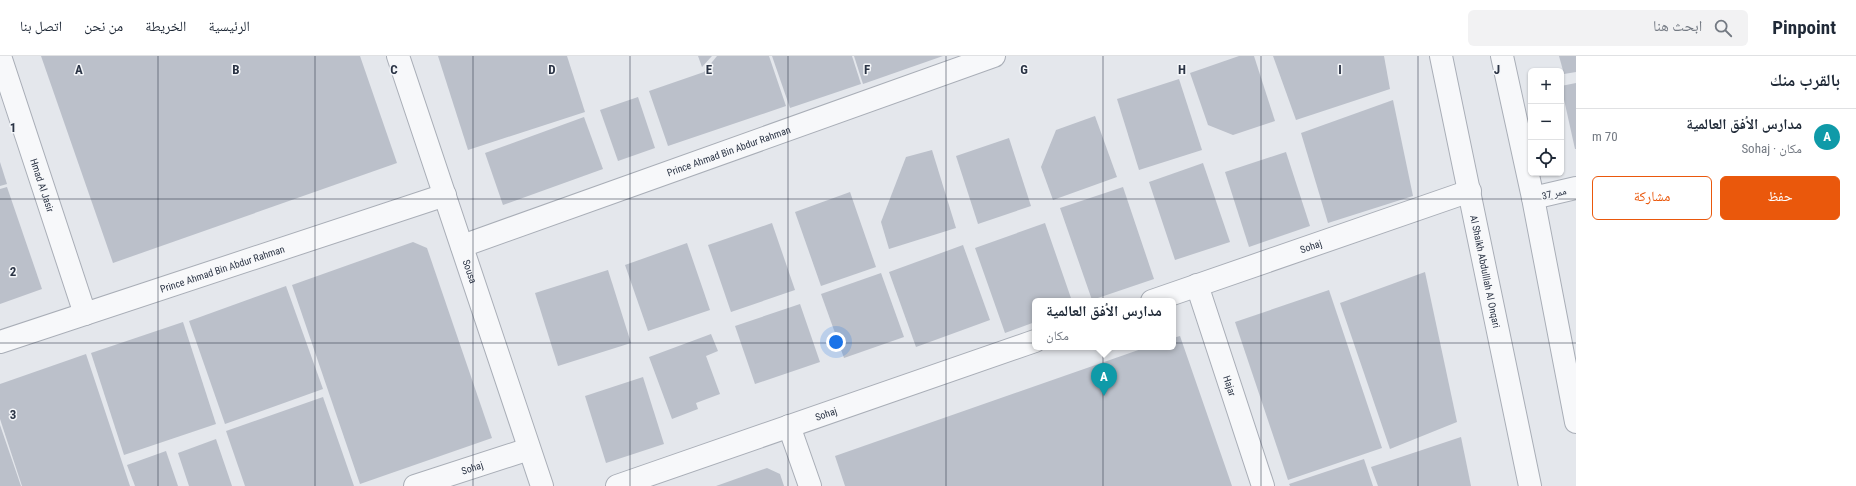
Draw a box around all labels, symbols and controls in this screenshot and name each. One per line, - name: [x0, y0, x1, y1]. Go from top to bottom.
- search box: [1468, 10, 1748, 46]
- text: Pinpoint: [1772, 16, 1836, 39]
- text: ابحث هنا: [1653, 17, 1702, 35]
- icon: search: [1712, 17, 1734, 39]
- text: اتصل بنا: [20, 18, 62, 34]
- text: من نحن: [84, 18, 123, 34]
- text: الخريطة: [145, 18, 186, 34]
- text: الرئيسية: [208, 18, 250, 34]
- text: A: [75, 62, 83, 77]
- text: B: [232, 62, 240, 77]
- text: C: [390, 62, 398, 77]
- text: D: [548, 62, 556, 77]
- text: E: [706, 62, 713, 77]
- text: F: [864, 62, 870, 77]
- text: G: [1020, 62, 1028, 77]
- text: H: [1178, 62, 1186, 77]
- text: I: [1338, 62, 1342, 77]
- text: J: [1494, 62, 1500, 77]
- map controls: [1528, 68, 1564, 176]
- button: +: [1528, 68, 1564, 104]
- text: بالقرب منك: [1770, 70, 1840, 90]
- button: −: [1528, 104, 1564, 140]
- text: مدارس الأفق العالمية: [1686, 115, 1802, 133]
- text: 1: [10, 120, 16, 135]
- street label: Prince Ahmad Bin Abdur Rahman: [665, 124, 792, 178]
- text: 70 m: [1592, 129, 1618, 144]
- text: A: [1823, 129, 1831, 144]
- button: locate: [1528, 140, 1564, 176]
- text: مكان · Sohaj: [1741, 141, 1802, 156]
- street label: Hmad Al Jasir: [28, 157, 56, 214]
- button: مشاركة: [1592, 176, 1712, 220]
- button: حفظ: [1720, 176, 1840, 220]
- street label: ممر 37: [1541, 185, 1568, 202]
- street label: Al Shaikh Abdulllah Al Onqari: [1468, 214, 1502, 329]
- street label: Sohaj: [1299, 238, 1323, 255]
- street label: Prince Ahmad Bin Abdur Rahman: [159, 243, 286, 295]
- street label: Sousa: [461, 258, 479, 285]
- text: 2: [10, 264, 17, 279]
- popup: [1032, 298, 1176, 350]
- text: مدارس الأفق العالمية: [1046, 302, 1162, 320]
- text: مكان: [1046, 328, 1069, 343]
- your location: [826, 332, 846, 352]
- pin: A: [1091, 363, 1117, 396]
- street label: Hajar: [1221, 374, 1238, 398]
- street label: Sohaj: [814, 405, 838, 423]
- text: 3: [10, 407, 16, 422]
- street label: Sohaj: [460, 459, 484, 477]

